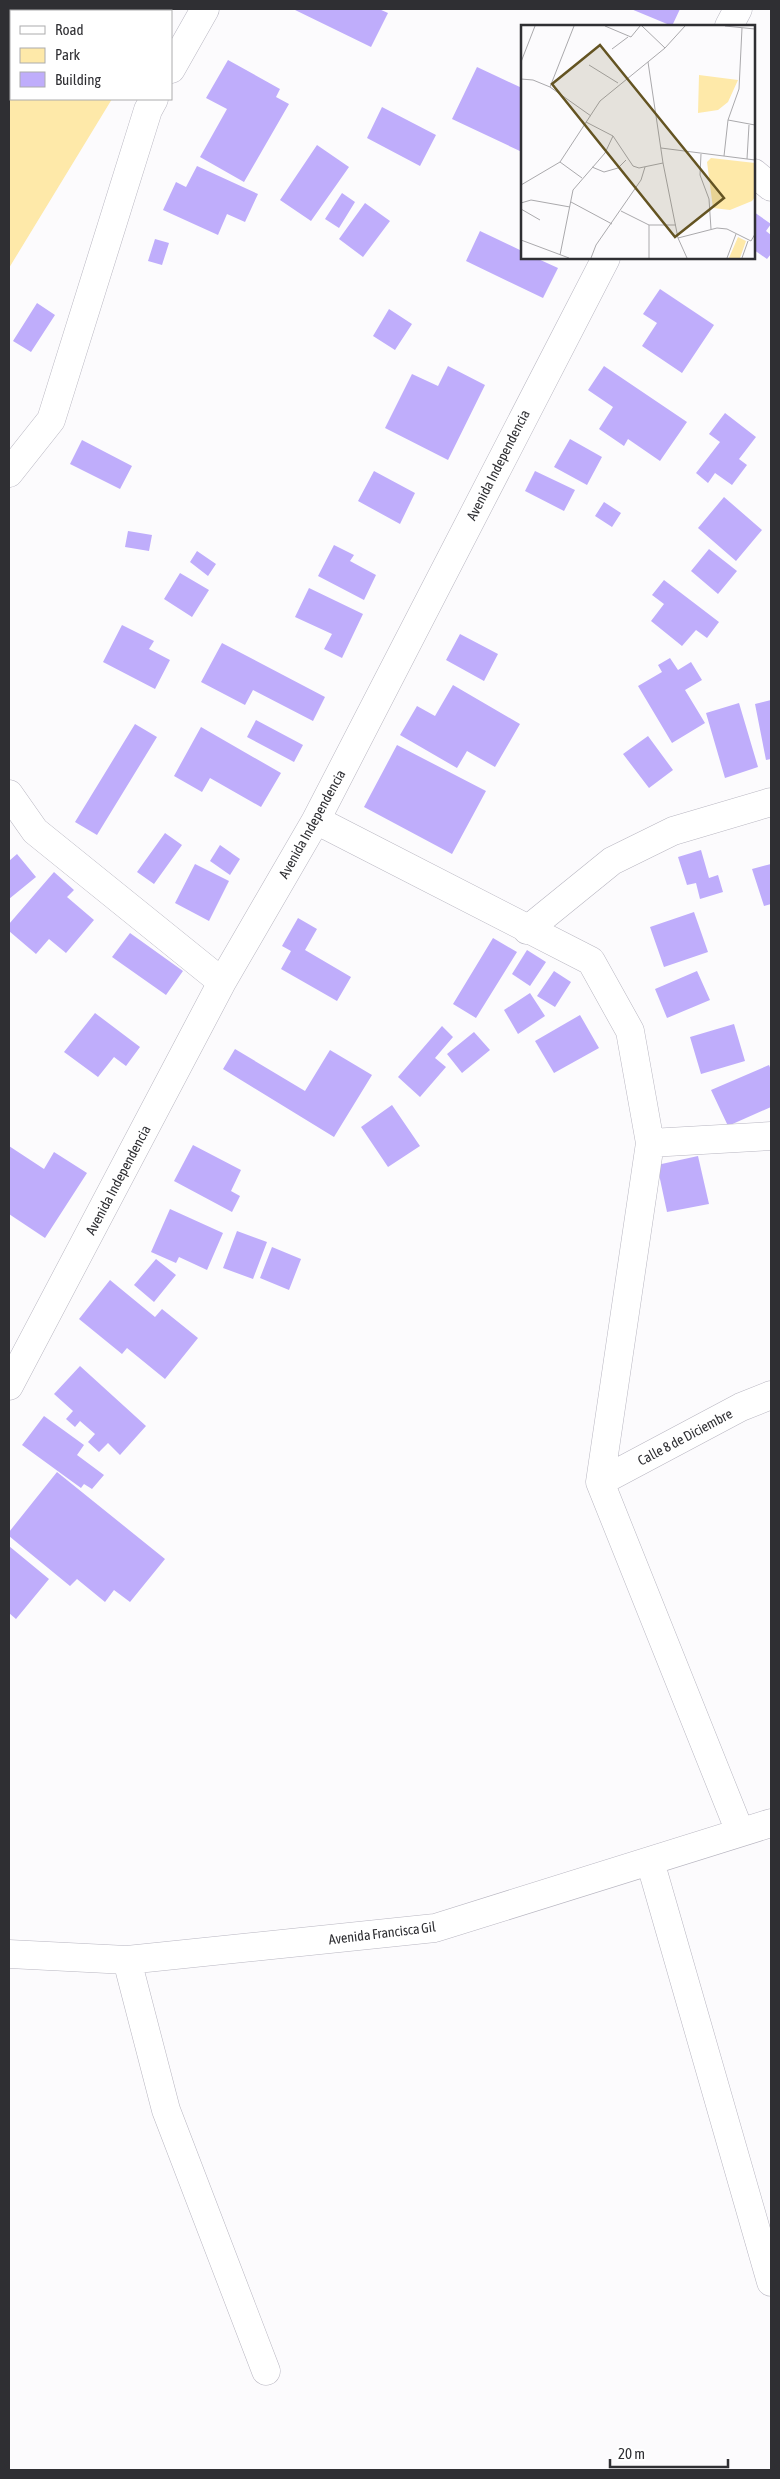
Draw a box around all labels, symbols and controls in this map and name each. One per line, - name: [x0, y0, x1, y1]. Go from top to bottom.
- legend: [10, 10, 172, 100]
- text: Road: [55, 21, 84, 38]
- inset map: [521, 25, 755, 259]
- text: Park: [55, 46, 80, 63]
- text: Building: [55, 71, 101, 88]
- street label: Avenida Independencia: [463, 407, 533, 523]
- street label: Avenida Independencia: [275, 767, 349, 881]
- street label: Avenida Independencia: [82, 1122, 154, 1238]
- street label: Calle 8 de Diciembre: [635, 1405, 735, 1469]
- street label: Avenida Francisca Gil: [328, 1918, 437, 1948]
- scale bar: [610, 2436, 728, 2468]
- text: 20 m: [618, 2445, 645, 2462]

